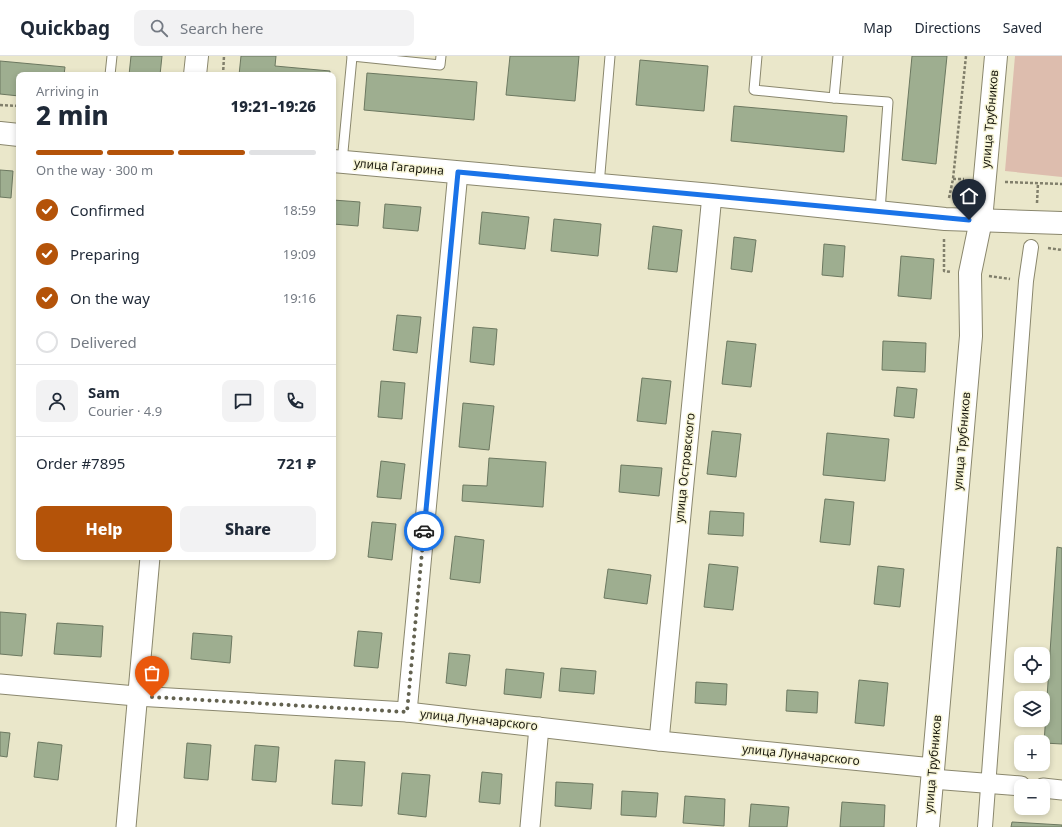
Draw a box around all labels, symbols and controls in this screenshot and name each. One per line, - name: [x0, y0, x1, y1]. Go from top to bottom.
- search box: [134, 10, 414, 46]
- text: Quickbag: [20, 15, 110, 41]
- icon: search: [148, 17, 170, 39]
- text: Search here: [180, 18, 264, 38]
- text: Map: [863, 18, 892, 37]
- text: Directions: [914, 18, 981, 37]
- text: Saved: [1003, 18, 1042, 37]
- street label: улица Трубников: [977, 69, 1002, 169]
- text: Arriving in: [36, 82, 99, 100]
- text: 19:21–19:26: [231, 96, 316, 116]
- text: 2 min: [36, 97, 109, 133]
- street label: улица Гагарина: [353, 154, 445, 179]
- text: On the way · 300 m: [36, 161, 153, 179]
- pin: [952, 179, 986, 220]
- icon: home: [958, 185, 980, 207]
- icon: check: [36, 199, 58, 221]
- text: Confirmed: [70, 200, 145, 220]
- text: 18:59: [283, 201, 316, 219]
- icon: check: [36, 243, 58, 265]
- text: Preparing: [70, 244, 140, 264]
- text: 19:09: [283, 245, 316, 263]
- icon: check: [36, 287, 58, 309]
- text: On the way: [70, 288, 150, 308]
- text: 19:16: [283, 289, 316, 307]
- text: Delivered: [70, 332, 137, 352]
- button: person: [36, 380, 78, 422]
- button: chat: [222, 380, 264, 422]
- button: phone: [274, 380, 316, 422]
- text: Sam: [88, 382, 120, 402]
- street label: улица Трубников: [949, 391, 974, 491]
- text: Courier · 4.9: [88, 402, 162, 420]
- street label: улица Островского: [670, 412, 699, 524]
- text: Order #7895: [36, 453, 125, 473]
- text: 721 ₽: [277, 453, 316, 473]
- button: Help: [36, 506, 172, 552]
- button: Share: [180, 506, 316, 552]
- courier: [404, 511, 444, 551]
- icon: car: [413, 520, 435, 542]
- map controls: [1014, 647, 1050, 815]
- button: locate: [1014, 647, 1050, 683]
- pin: [135, 656, 169, 697]
- icon: bag: [141, 662, 163, 684]
- button: layers: [1014, 691, 1050, 727]
- street label: улица Луначарского: [419, 705, 539, 734]
- street label: улица Трубников: [920, 714, 945, 814]
- button: +: [1014, 735, 1050, 771]
- street label: улица Луначарского: [741, 740, 861, 769]
- button: −: [1014, 779, 1050, 815]

